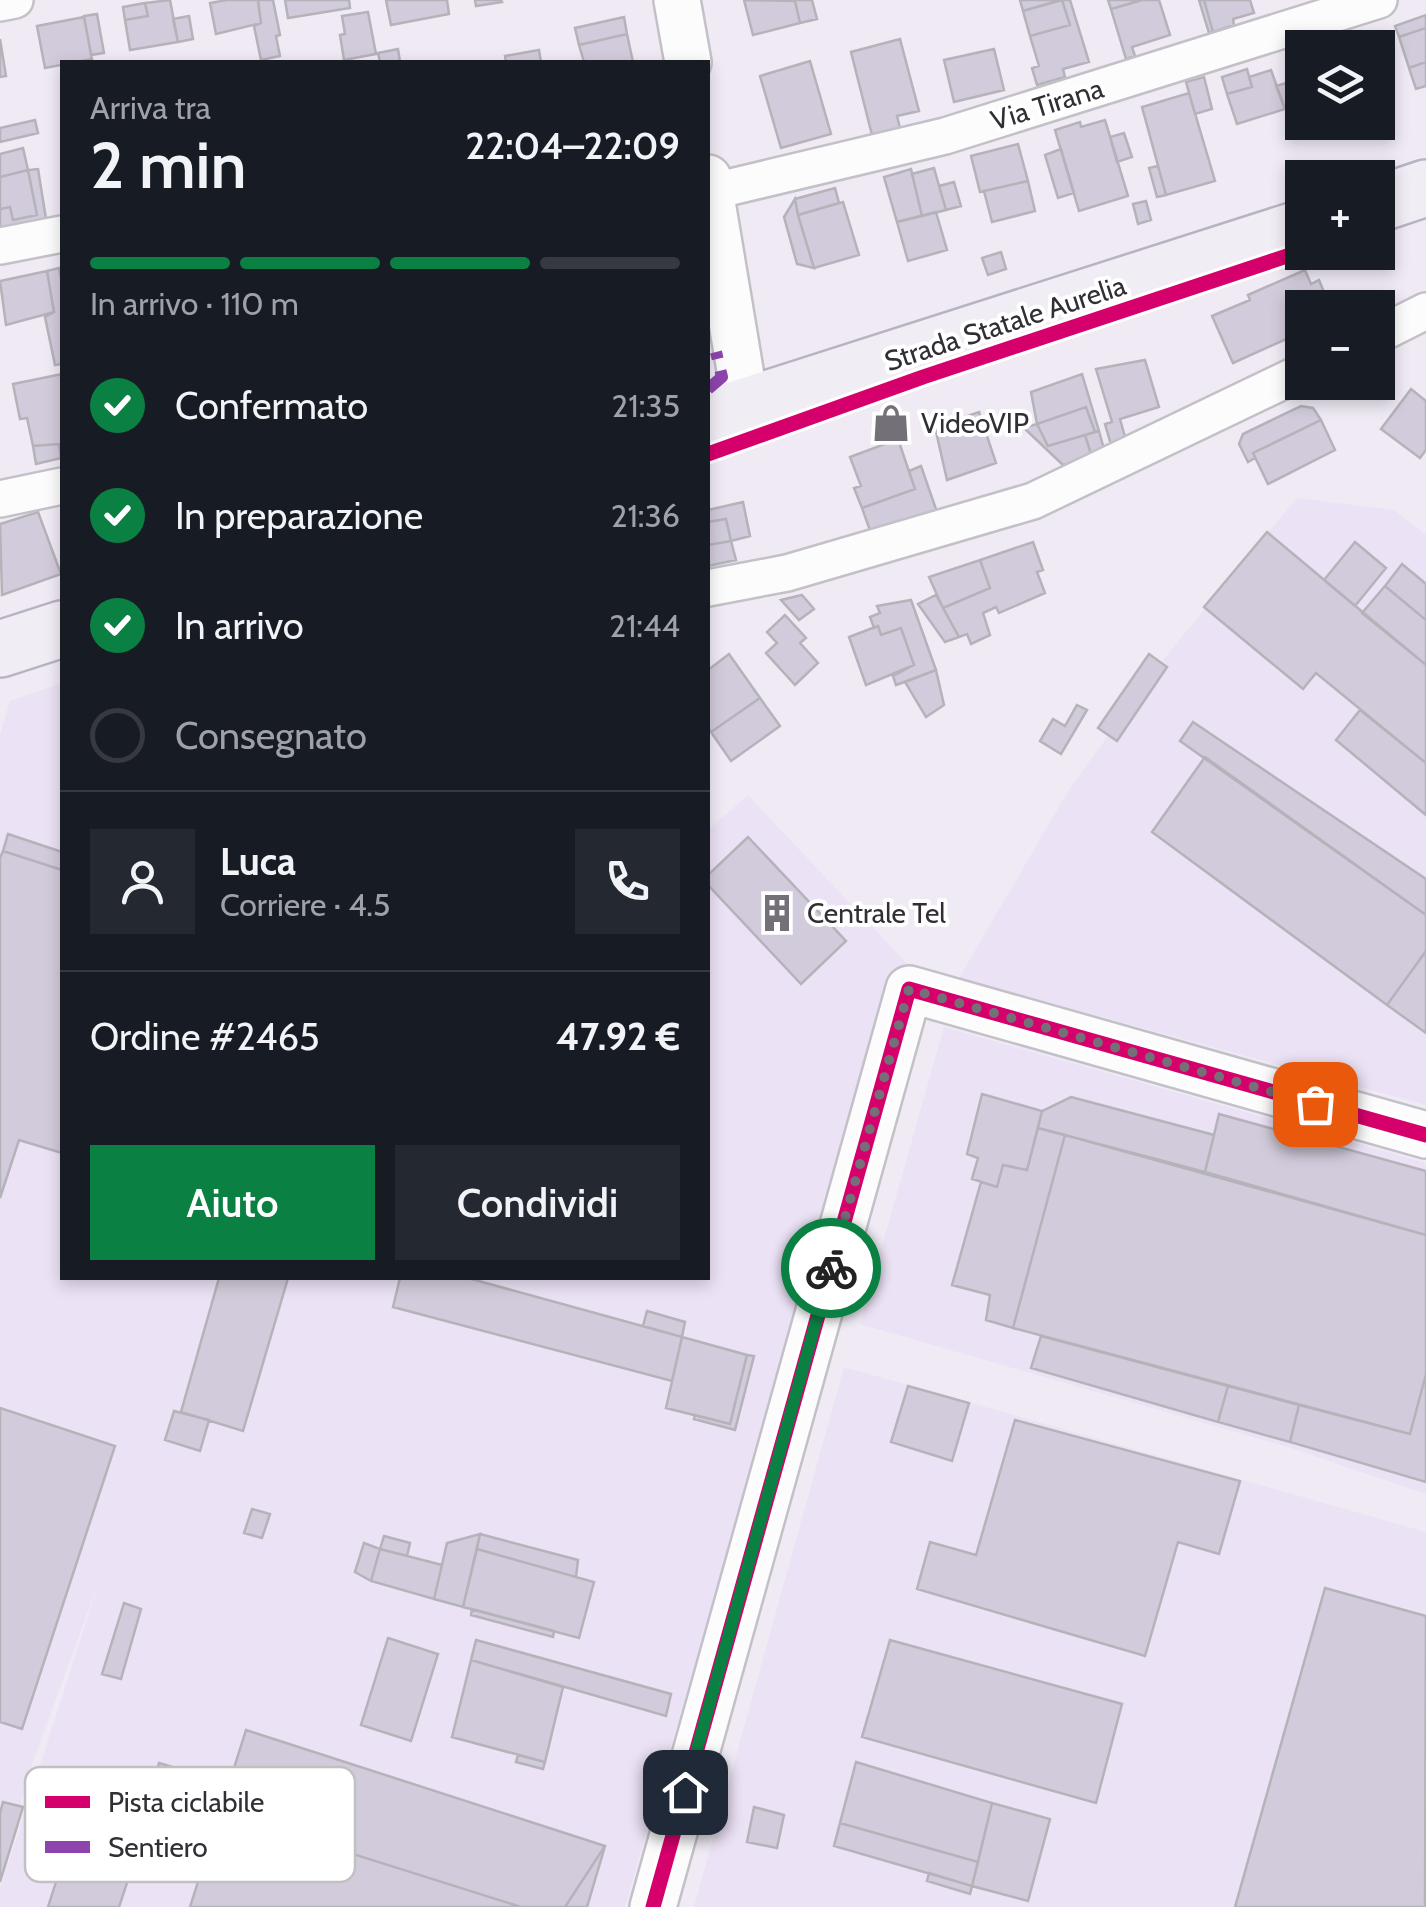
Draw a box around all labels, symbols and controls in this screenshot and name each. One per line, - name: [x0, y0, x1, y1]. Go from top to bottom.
- map controls: [1285, 30, 1395, 400]
- button: layers: [1285, 30, 1395, 140]
- street label: Via Tirana: [987, 71, 1108, 137]
- text: Arriva tra: [90, 88, 211, 127]
- text: 22:04–22:09: [465, 122, 680, 169]
- text: 2 min: [90, 125, 247, 204]
- button: +: [1285, 160, 1395, 270]
- street label: Strada Statale Aurelia: [880, 268, 1130, 378]
- text: In arrivo · 110 m: [90, 284, 299, 323]
- button: −: [1285, 290, 1395, 400]
- icon: check: [90, 378, 145, 433]
- text: Confermato: [175, 382, 368, 429]
- text: 21:35: [612, 386, 680, 425]
- shop icon: VideoVIP: [870, 402, 912, 444]
- place label: VideoVIP: [921, 406, 1029, 440]
- icon: check: [90, 488, 145, 543]
- text: In preparazione: [175, 492, 423, 539]
- text: 21:36: [611, 496, 680, 535]
- icon: check: [90, 598, 145, 653]
- text: In arrivo: [175, 602, 304, 649]
- text: 21:44: [609, 606, 680, 645]
- text: Consegnato: [175, 712, 367, 759]
- button: person: [90, 829, 195, 934]
- button: phone: [575, 829, 680, 934]
- text: Luca: [220, 838, 296, 885]
- text: Corriere · 4.5: [220, 885, 390, 924]
- building icon: Centrale Tel: [756, 892, 798, 934]
- place label: Centrale Tel: [807, 896, 946, 930]
- text: Ordine #2465: [90, 1013, 320, 1060]
- text: 47.92 €: [556, 1013, 680, 1060]
- pin: [1273, 1062, 1358, 1147]
- icon: bag: [1288, 1077, 1343, 1132]
- button: Aiuto: [90, 1145, 375, 1260]
- button: Condividi: [395, 1145, 680, 1260]
- courier: [781, 1218, 881, 1318]
- icon: bike: [804, 1241, 859, 1296]
- pin: [643, 1750, 728, 1835]
- icon: home: [658, 1765, 713, 1820]
- legend: [25, 1767, 355, 1882]
- text: Pista ciclabile: [108, 1785, 264, 1819]
- text: Sentiero: [108, 1830, 208, 1864]

